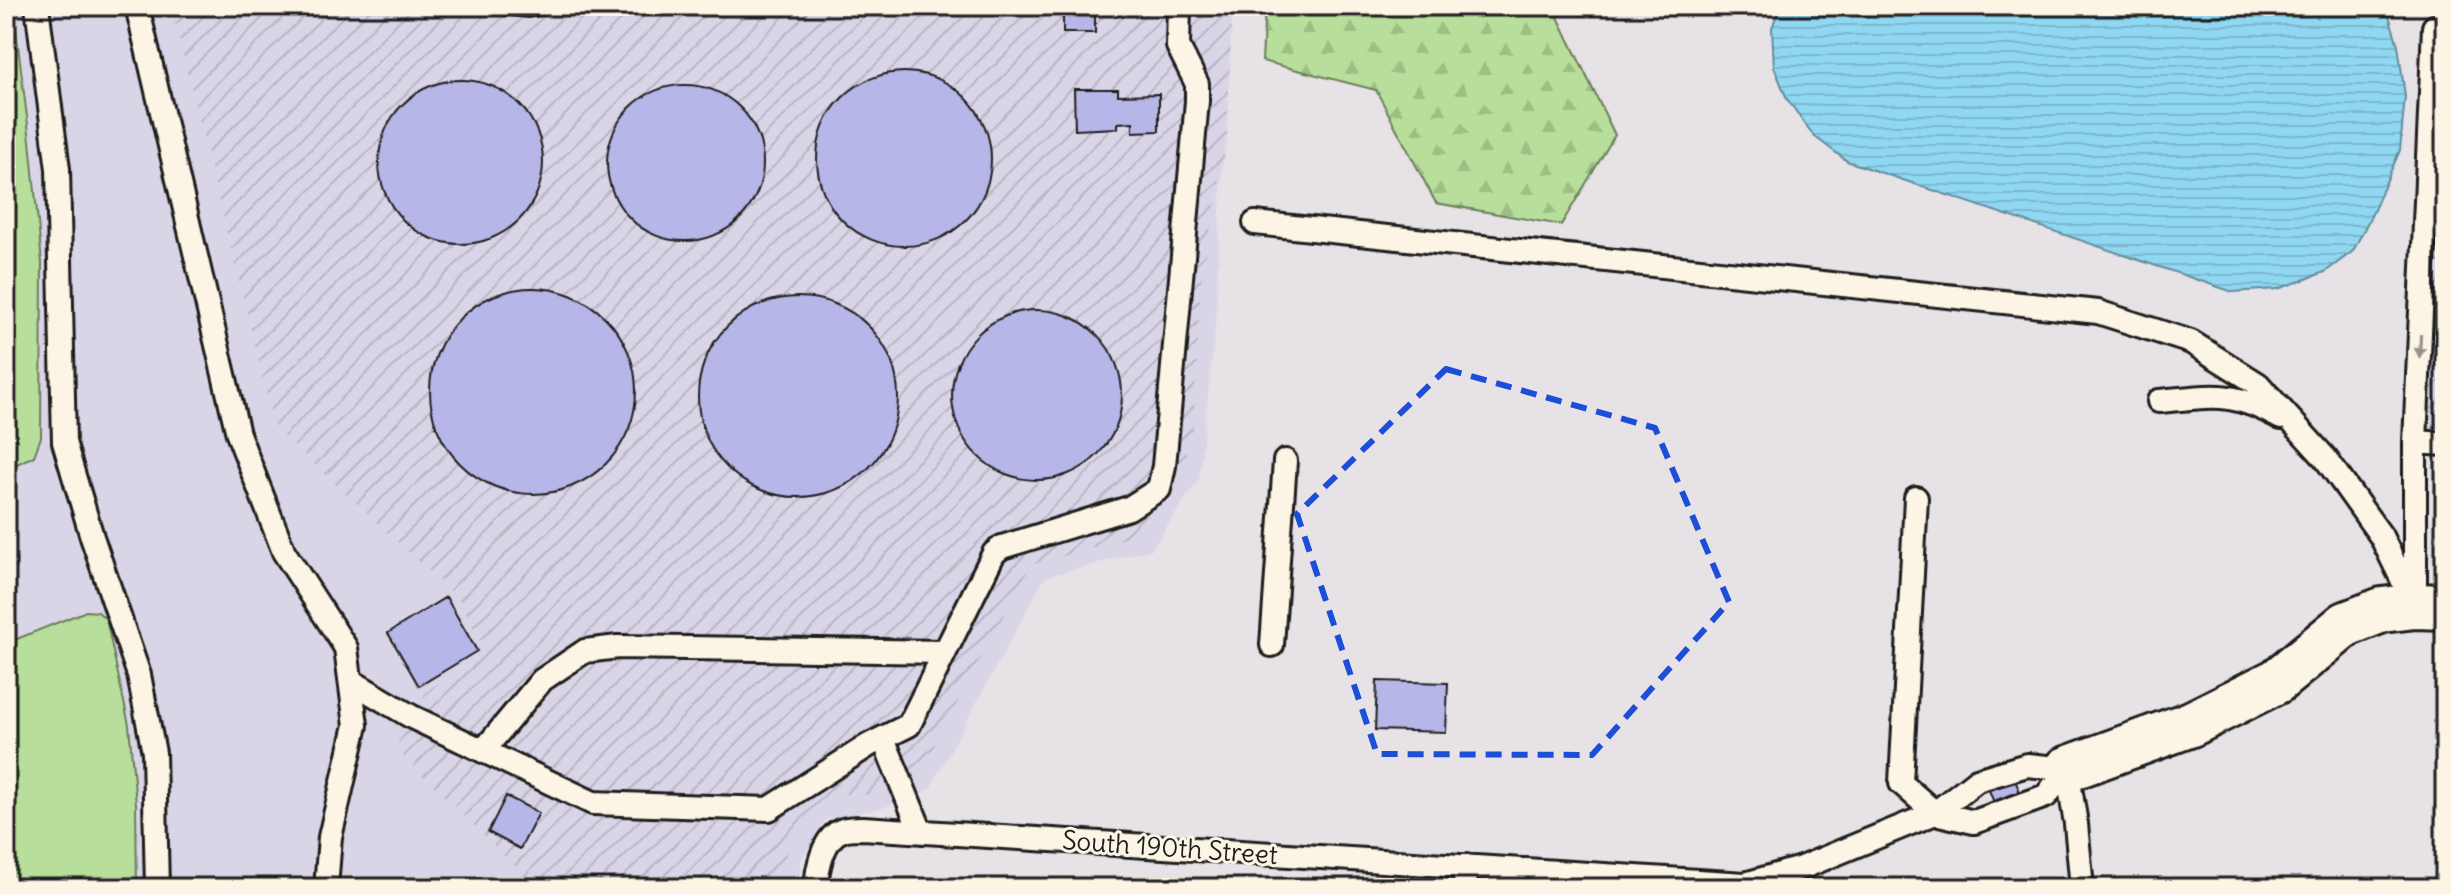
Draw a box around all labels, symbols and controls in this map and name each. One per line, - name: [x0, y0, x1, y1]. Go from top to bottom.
- one-way arrow: [2413, 334, 2426, 359]
- street label: South 190th Street: [1061, 823, 1279, 871]

